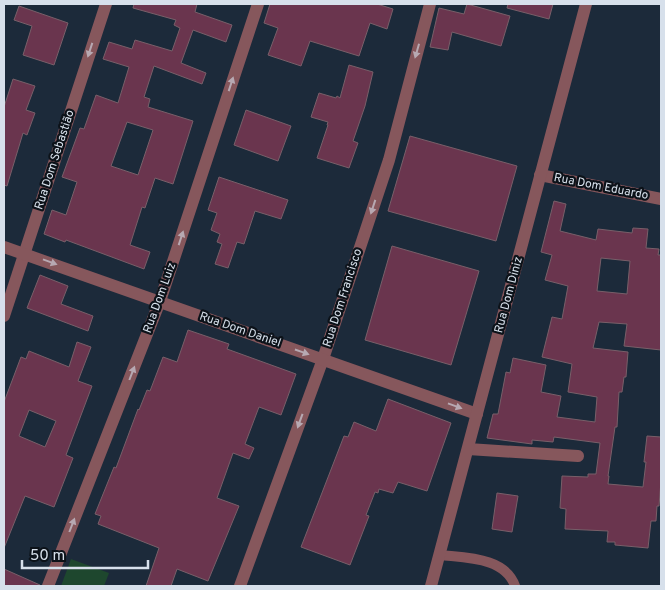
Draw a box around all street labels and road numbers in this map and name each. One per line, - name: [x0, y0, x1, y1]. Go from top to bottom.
- street label: Rua Dom Sebastião: [31, 108, 79, 212]
- street label: Rua Dom Eduardo: [552, 170, 650, 204]
- street label: Rua Dom Francisco: [320, 247, 367, 349]
- street label: Rua Dom Diniz: [491, 255, 527, 335]
- street label: Rua Dom Luiz: [140, 260, 180, 336]
- street label: Rua Dom Daniel: [197, 309, 283, 351]

